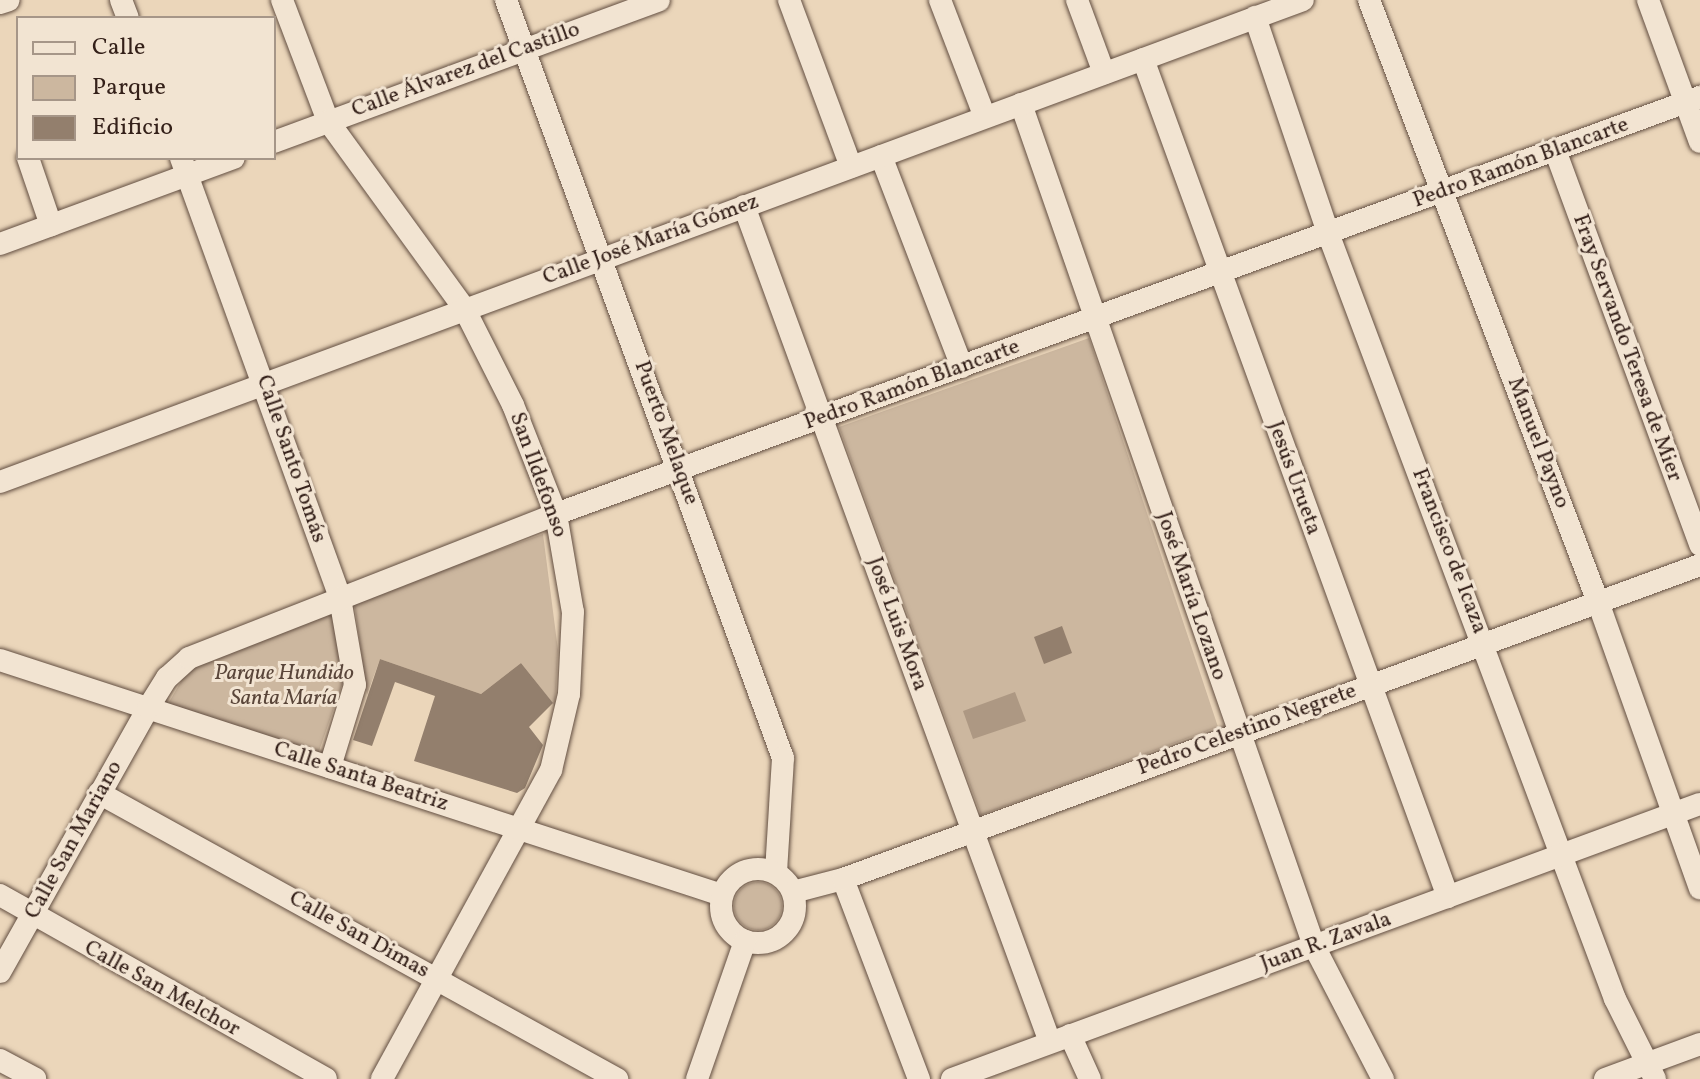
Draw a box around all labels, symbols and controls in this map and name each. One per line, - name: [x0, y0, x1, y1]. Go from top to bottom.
- legend: [16, 16, 276, 160]
- street label: Calle Álvarez del Castillo: [348, 16, 584, 124]
- text: Calle: [92, 31, 145, 65]
- text: Parque: [92, 71, 166, 105]
- text: Edificio: [92, 111, 173, 145]
- street label: Pedro Ramón Blancarte: [1410, 112, 1632, 214]
- street label: Calle José María Gómez: [539, 189, 763, 291]
- street label: Fray Servando Teresa de Mier: [1566, 210, 1688, 486]
- street label: Pedro Ramón Blancarte: [801, 334, 1023, 436]
- street label: Puerto Melaque: [628, 357, 704, 509]
- street label: Calle Santo Tomás: [250, 371, 332, 547]
- street label: Manuel Payno: [1501, 374, 1575, 512]
- street label: San Ildefonso: [503, 409, 573, 541]
- street label: Jesús Urueta: [1261, 418, 1327, 538]
- street label: Francisco de Icaza: [1405, 465, 1493, 637]
- street label: José María Lozano: [1150, 508, 1232, 684]
- street label: José Luis Mora: [861, 554, 933, 694]
- park label: Parque Hundido Santa María: [214, 660, 354, 712]
- street label: Pedro Celestino Negrete: [1134, 678, 1360, 782]
- street label: Calle Santa Beatriz: [270, 736, 452, 818]
- street label: Calle San Mariano: [20, 756, 128, 924]
- street label: Calle San Dimas: [284, 886, 434, 984]
- street label: Juan R. Zavala: [1257, 906, 1395, 978]
- street label: Calle San Melchor: [79, 935, 245, 1043]

